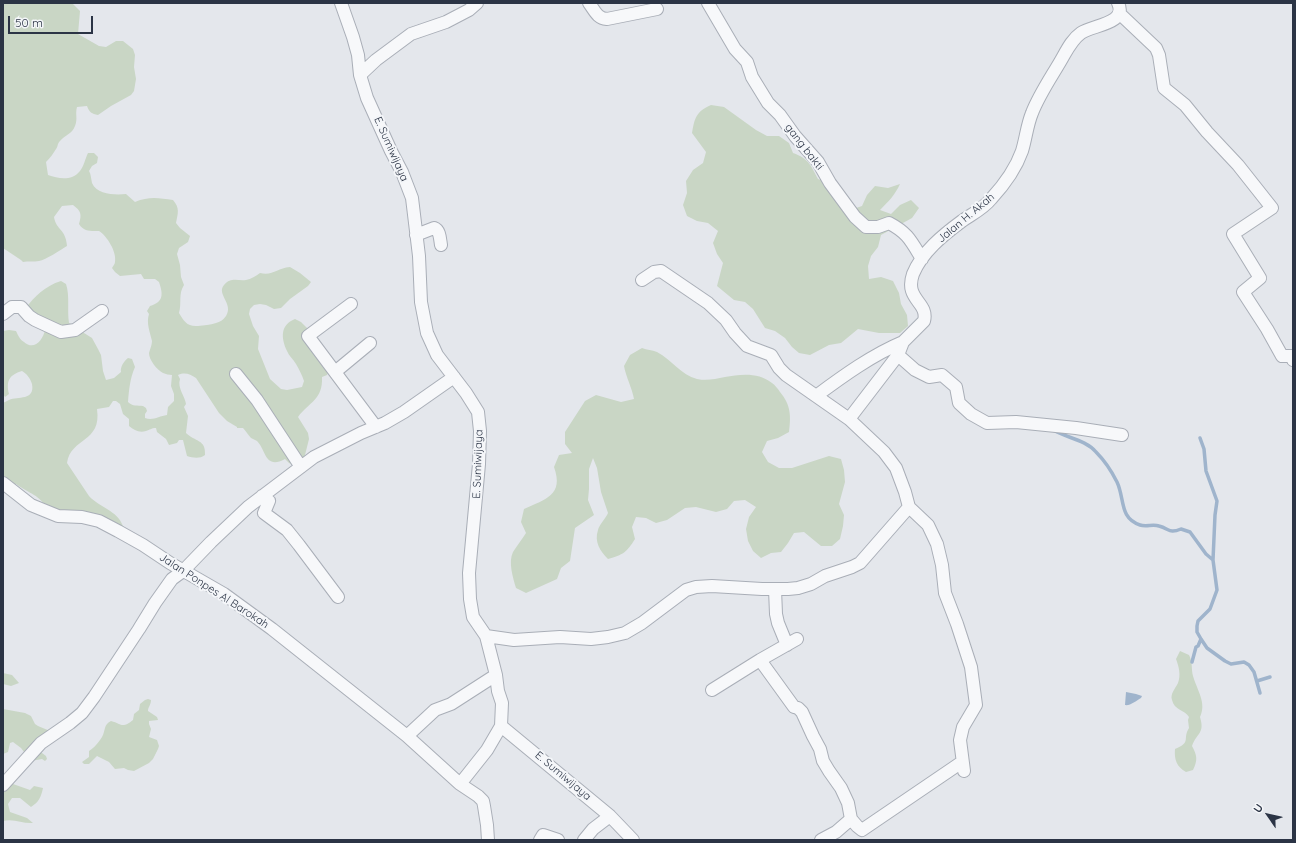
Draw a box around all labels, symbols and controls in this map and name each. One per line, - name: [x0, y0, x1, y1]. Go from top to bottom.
- scale bar: [10, 8, 95, 34]
- text: 50 m: [15, 15, 43, 30]
- street label: E. Sumiwijaya: [371, 115, 411, 183]
- street label: gang bakti: [782, 121, 826, 173]
- street label: Jalan H. Akah: [935, 190, 997, 246]
- street label: E. Sumiwijaya: [470, 429, 486, 499]
- street label: Jalan Ponpes Al Barokah: [157, 551, 271, 631]
- street label: E. Sumiwijaya: [532, 749, 594, 803]
- north arrow: [1248, 795, 1288, 835]
- text: U: [1250, 801, 1266, 815]

